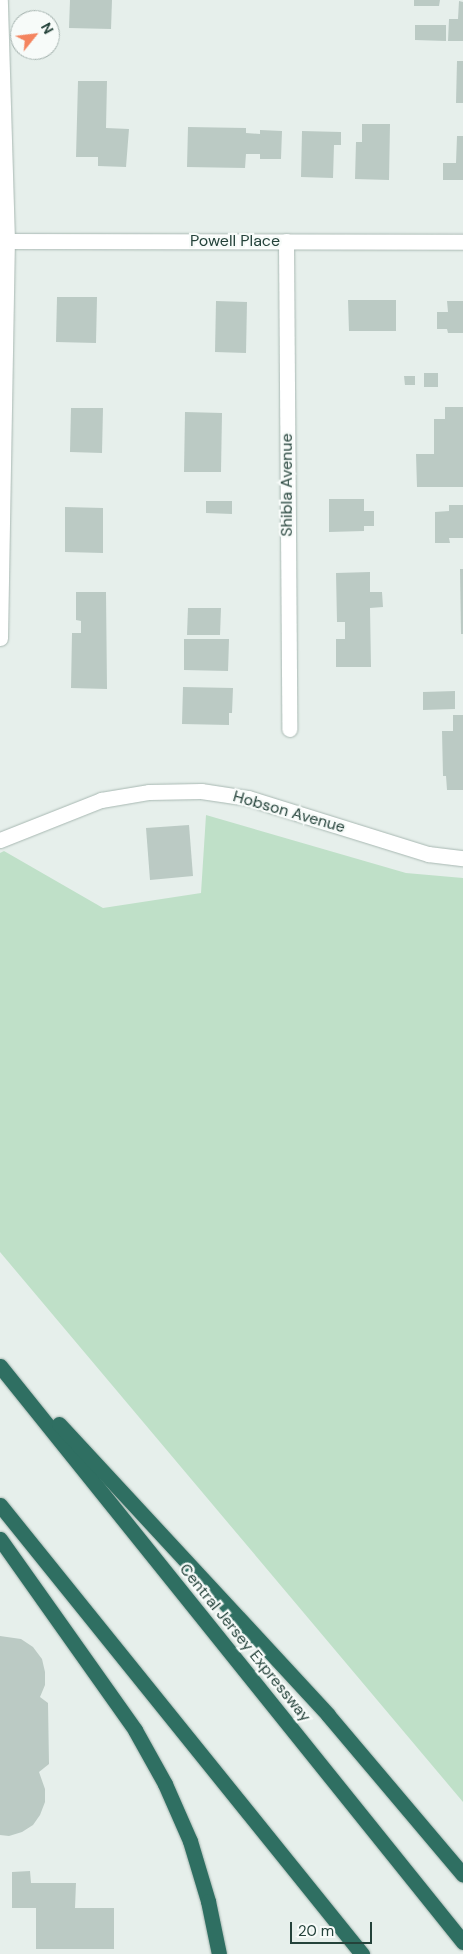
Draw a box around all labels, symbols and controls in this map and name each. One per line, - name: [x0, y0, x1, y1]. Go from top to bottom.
- north arrow: [10, 10, 60, 60]
- text: N: [37, 19, 58, 37]
- street label: Powell Place: [190, 231, 280, 251]
- street label: Shibla Avenue: [277, 433, 297, 537]
- street label: Hobson Avenue: [231, 787, 347, 837]
- street label: Central Jersey Expressway: [175, 1560, 315, 1726]
- scale bar: [293, 1912, 376, 1944]
- text: 20 m: [298, 1921, 334, 1941]

